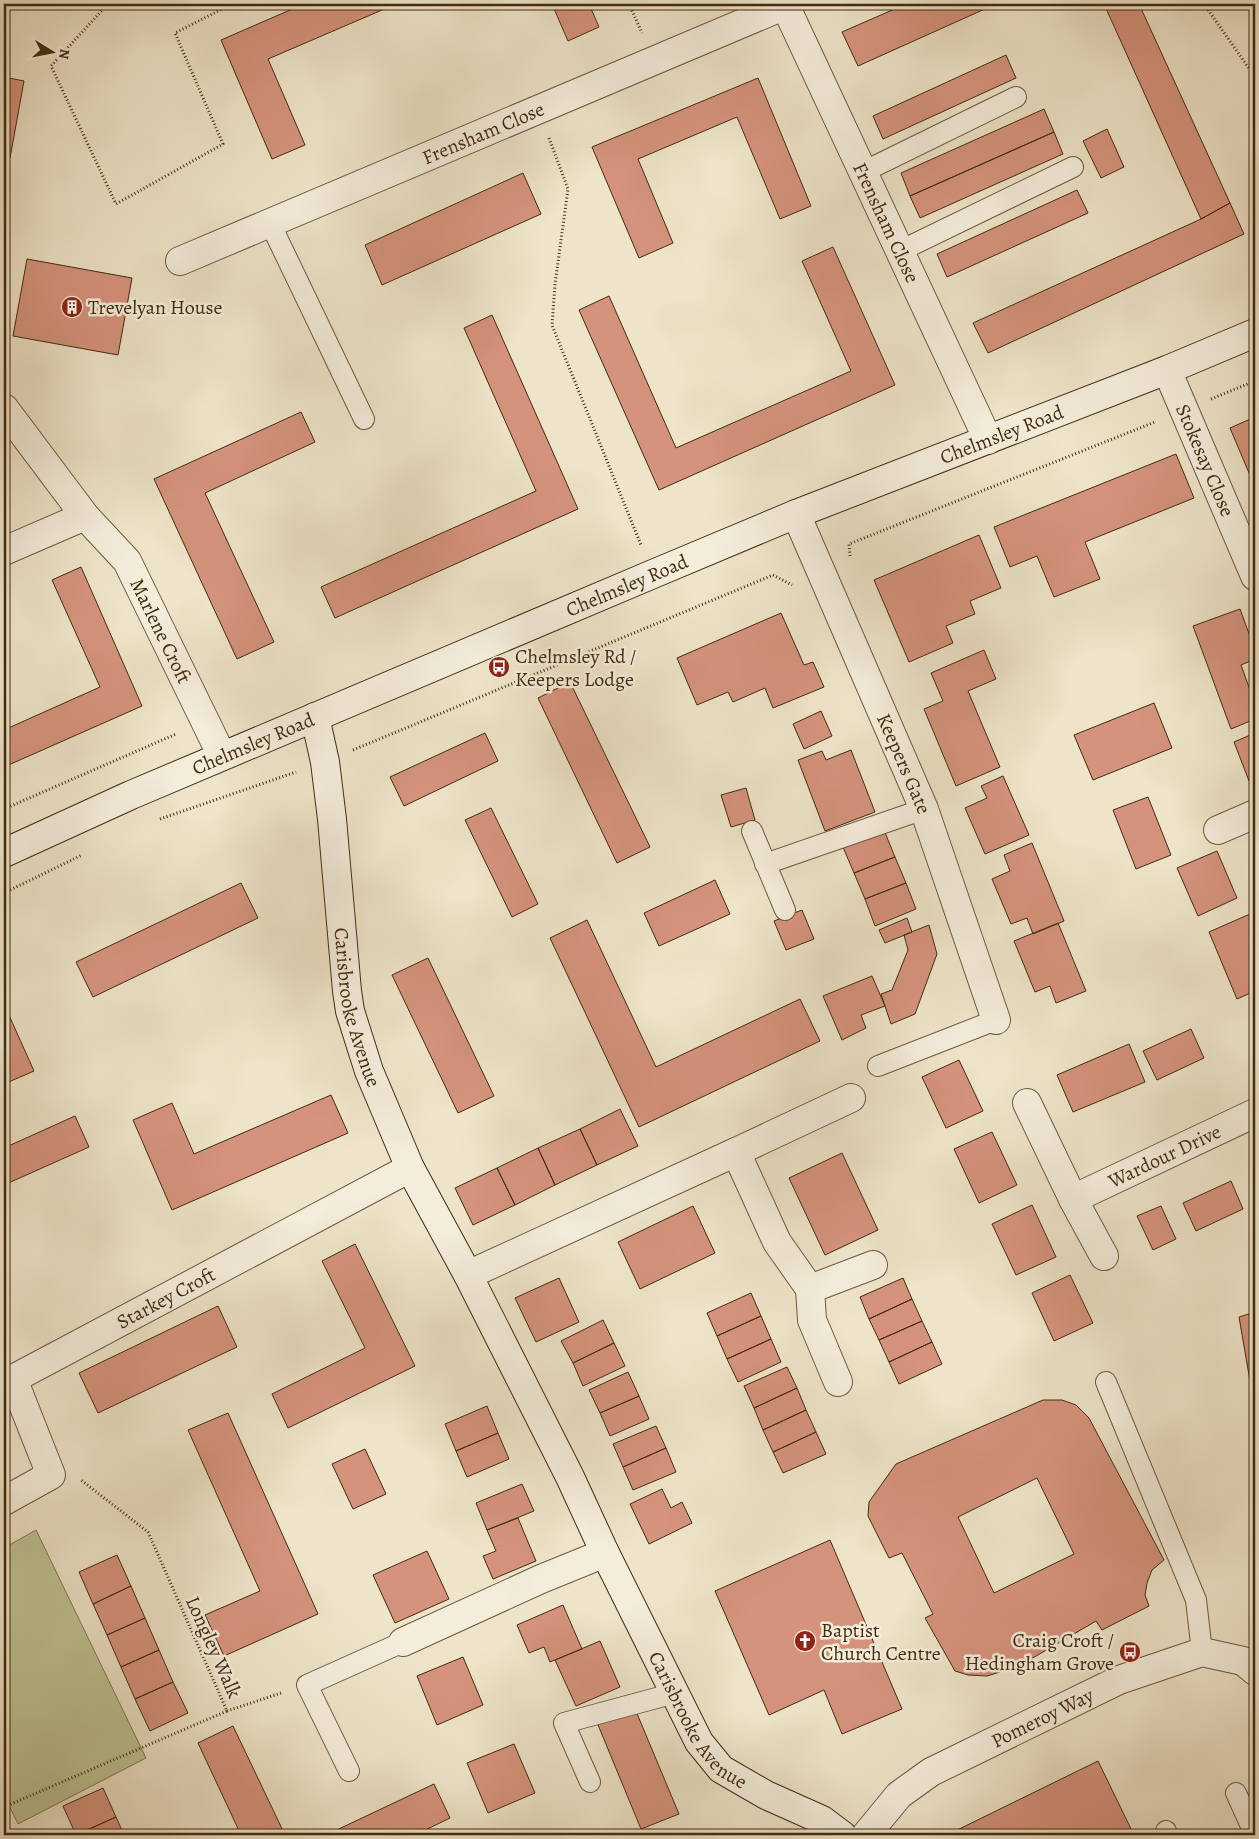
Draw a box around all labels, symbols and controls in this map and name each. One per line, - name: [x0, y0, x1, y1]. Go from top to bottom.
- north arrow: [28, 28, 78, 78]
- text: N: [54, 47, 75, 61]
- street label: Frensham Close: [418, 96, 549, 171]
- street label: Frensham Close: [846, 158, 926, 287]
- place label: Trevelyan House: [88, 294, 222, 321]
- building icon: Trevelyan House: [60, 295, 84, 319]
- street label: Chelmsley Road: [936, 398, 1067, 471]
- street label: Stokesay Close: [1169, 400, 1241, 521]
- street label: Chelmsley Road: [562, 548, 692, 623]
- street label: Marlene Croft: [123, 574, 198, 688]
- place label: Chelmsley Rd / Keepers Lodge: [515, 643, 636, 693]
- bus stop icon: Chelmsley Rd / Keepers Lodge: [487, 655, 511, 679]
- street label: Chelmsley Road: [188, 706, 319, 782]
- street label: Keepers Gate: [870, 709, 938, 818]
- street label: Carisbrooke Avenue: [328, 926, 387, 1091]
- street label: Wardour Drive: [1103, 1118, 1225, 1195]
- street label: Starkey Croft: [112, 1261, 220, 1336]
- street label: Longley Walk: [179, 1592, 248, 1703]
- place label: Baptist Church Centre: [821, 1617, 941, 1667]
- place label: Craig Croft / Hedingham Grove: [965, 1627, 1114, 1677]
- church icon: Baptist Church Centre: [793, 1629, 817, 1653]
- bus stop icon: Craig Croft / Hedingham Grove: [1118, 1640, 1142, 1664]
- street label: Carisbrooke Avenue: [642, 1647, 752, 1795]
- street label: Pomeroy Way: [987, 1681, 1099, 1754]

